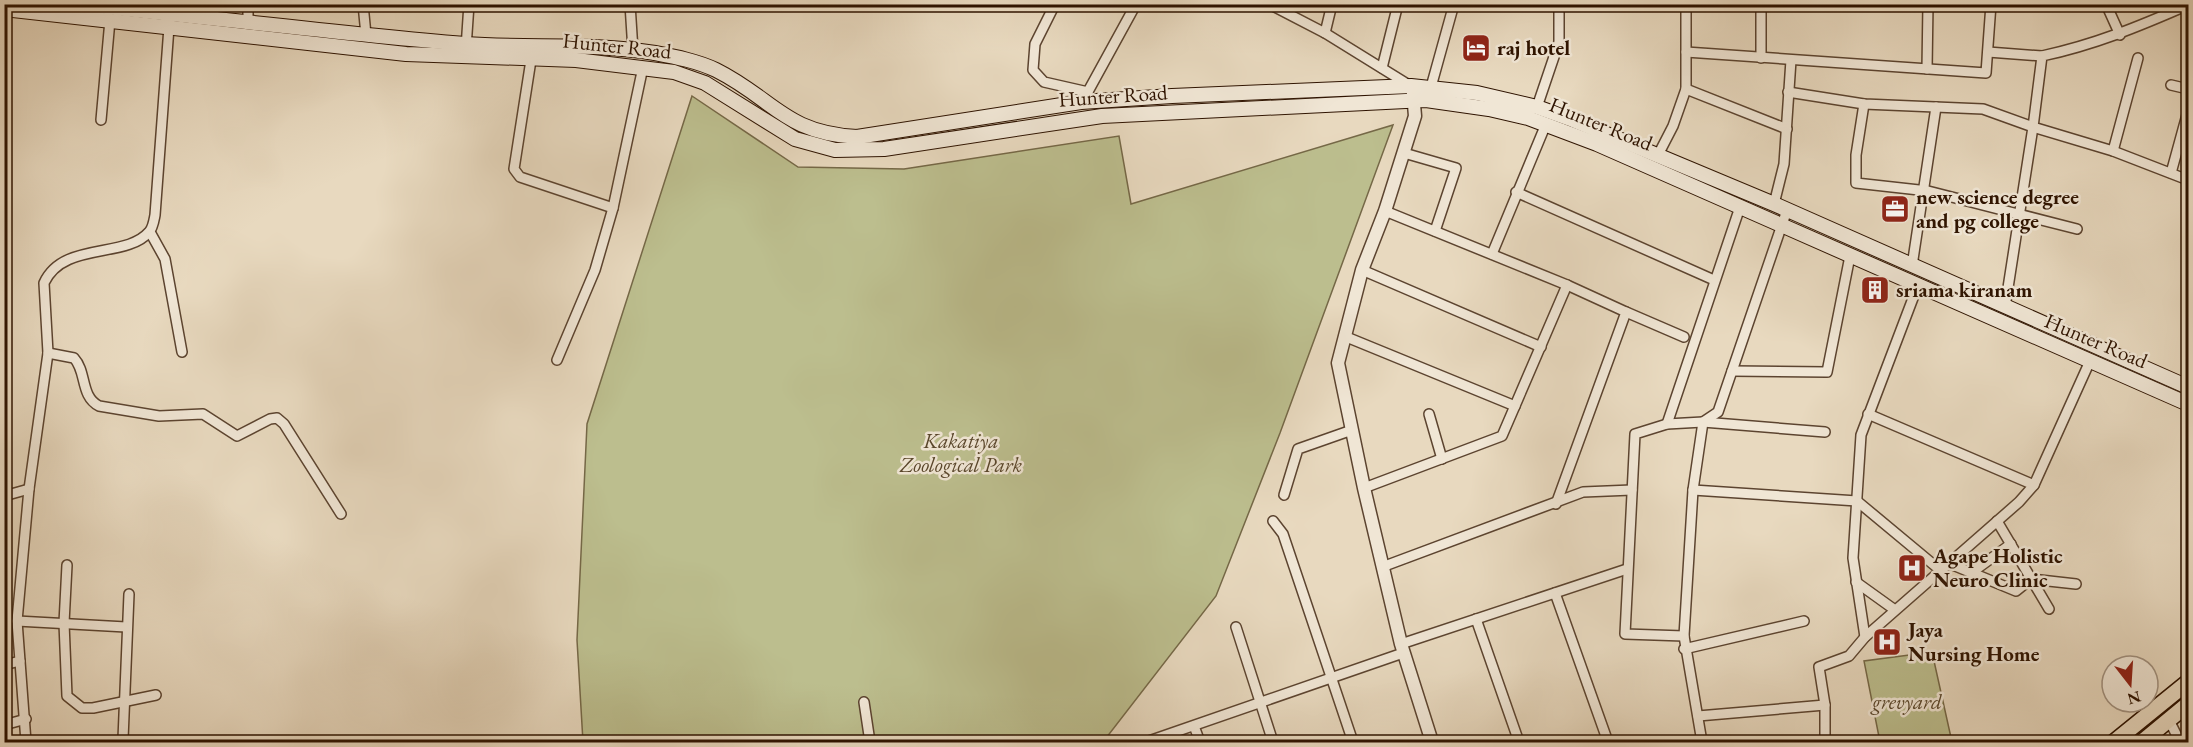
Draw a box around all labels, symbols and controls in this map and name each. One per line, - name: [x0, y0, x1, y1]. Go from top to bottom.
- street label: Hunter Road: [561, 26, 673, 65]
- hotel icon: raj hotel: [1460, 32, 1492, 64]
- place label: raj hotel: [1497, 34, 1570, 61]
- street label: Hunter Road: [1058, 78, 1169, 113]
- street label: Hunter Road: [1546, 91, 1657, 157]
- place label: new science degree and pg college: [1916, 183, 2079, 234]
- office icon: new science degree and pg college: [1879, 193, 1911, 225]
- building icon: sriama kiranam: [1859, 274, 1891, 306]
- place label: sriama kiranam: [1896, 276, 2032, 303]
- street label: Hunter Road: [2041, 307, 2152, 374]
- park label: Kakatiya Zoological Park: [899, 427, 1023, 478]
- place label: Agape Holistic Neuro Clinic: [1932, 542, 2063, 593]
- hospital icon: Agape Holistic Neuro Clinic: [1896, 552, 1928, 584]
- place label: Jaya Nursing Home: [1906, 616, 2040, 667]
- hospital icon: Jaya Nursing Home: [1871, 626, 1903, 658]
- north arrow: [2100, 654, 2160, 714]
- text: N: [2125, 686, 2144, 710]
- park label: grevyard: [1869, 688, 1942, 715]

